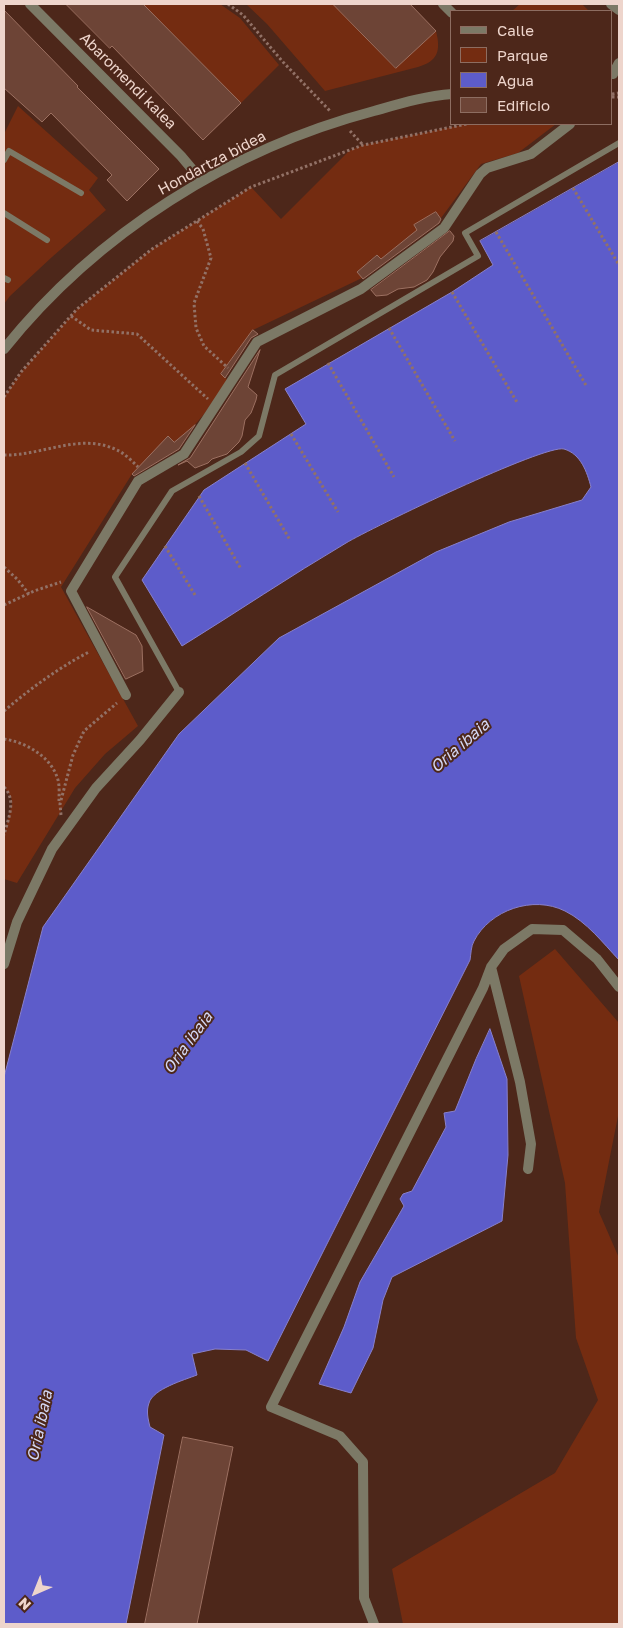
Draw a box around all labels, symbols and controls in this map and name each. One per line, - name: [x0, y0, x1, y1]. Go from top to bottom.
- legend: [450, 10, 613, 125]
- text: Calle: [497, 21, 534, 39]
- street label: Abaromendi kalea: [76, 29, 180, 133]
- text: Parque: [497, 46, 548, 64]
- text: Agua: [497, 71, 534, 89]
- text: Edificio: [497, 96, 550, 114]
- street label: Hondartza bidea: [155, 127, 269, 199]
- water label: Oria ibaia: [427, 715, 493, 777]
- water label: Oria ibaia: [159, 1008, 217, 1078]
- water label: Oria ibaia: [23, 1389, 57, 1463]
- north arrow: [10, 1568, 60, 1618]
- text: N: [15, 1594, 34, 1614]

